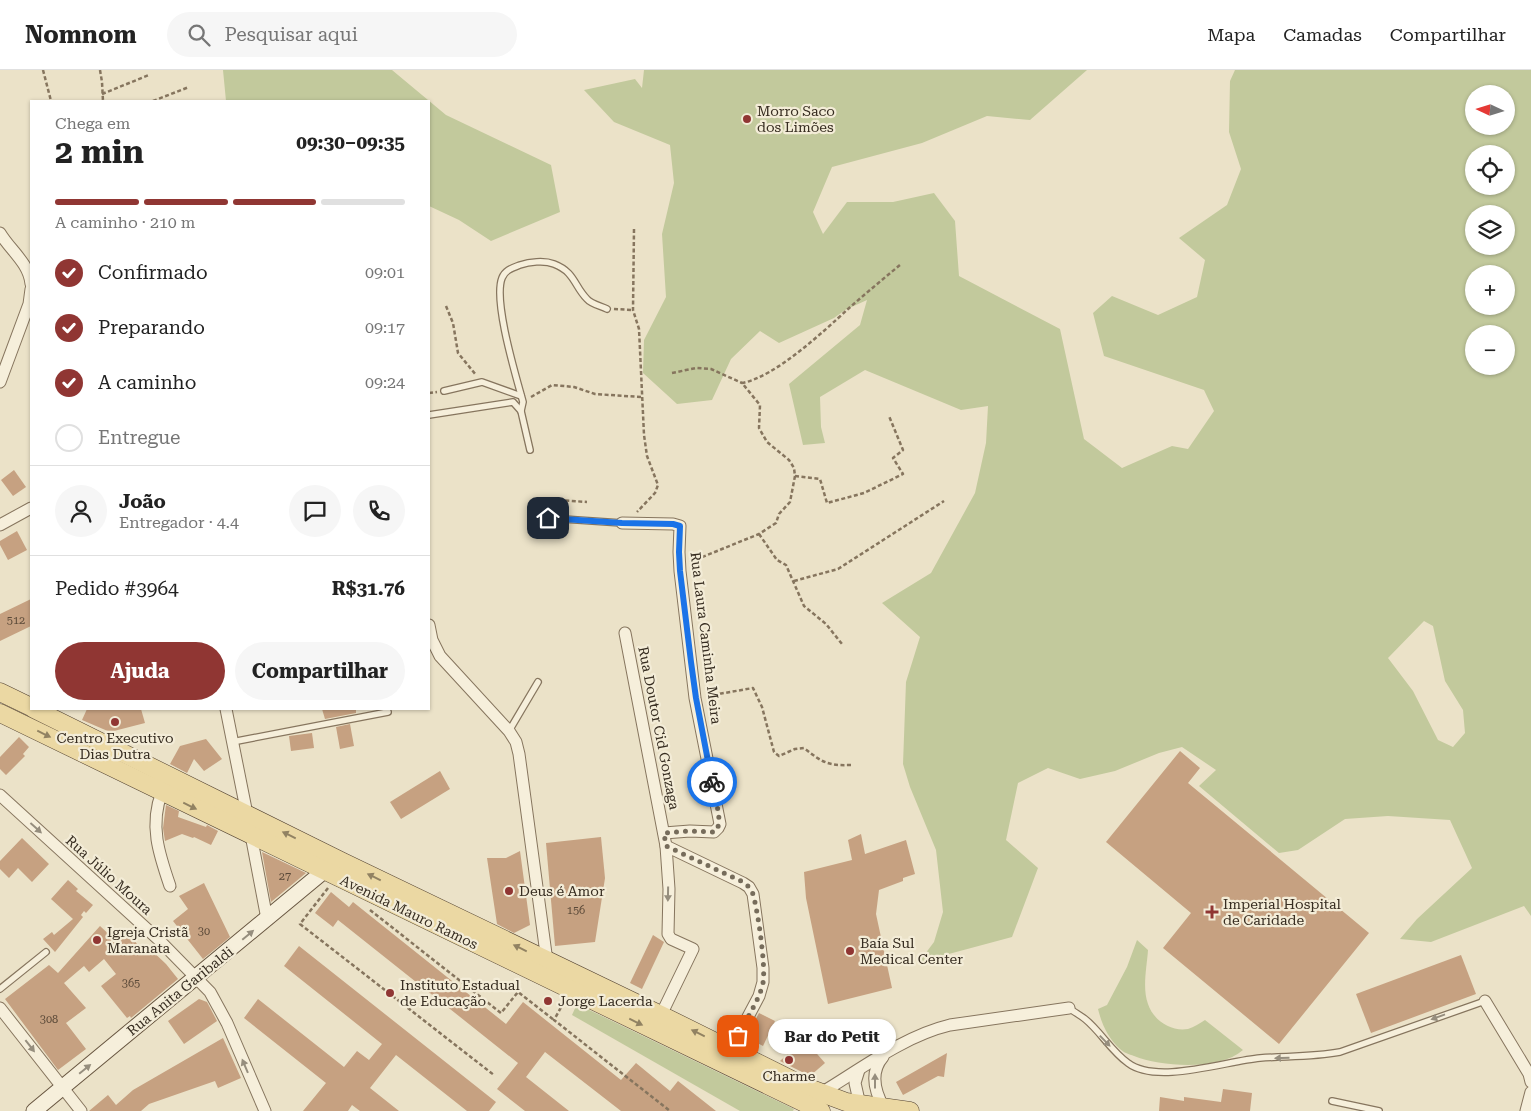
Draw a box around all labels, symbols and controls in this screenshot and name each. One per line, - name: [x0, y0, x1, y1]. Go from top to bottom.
- search box: [167, 12, 517, 57]
- text: Nomnom: [25, 21, 137, 49]
- icon: search: [185, 21, 213, 49]
- text: Pesquisar aqui: [225, 23, 358, 46]
- text: Mapa: [1207, 24, 1255, 45]
- text: Camadas: [1283, 24, 1362, 45]
- text: Compartilhar: [1390, 24, 1506, 45]
- north arrow: [1465, 85, 1515, 135]
- map controls: [1465, 85, 1515, 375]
- place label: Morro Saco dos Limões: [757, 103, 835, 135]
- marker: Morro Saco dos Limões: [741, 113, 753, 125]
- text: Chega em: [55, 114, 130, 133]
- text: 09:30–09:35: [296, 131, 405, 154]
- text: 2 min: [55, 133, 144, 171]
- button: locate: [1465, 145, 1515, 195]
- button: layers: [1465, 205, 1515, 255]
- text: A caminho · 210 m: [55, 213, 195, 232]
- icon: check: [55, 259, 83, 287]
- text: Confirmado: [98, 261, 208, 284]
- text: 09:01: [365, 263, 405, 282]
- button: +: [1465, 265, 1515, 315]
- icon: check: [55, 314, 83, 342]
- text: Preparando: [98, 316, 205, 339]
- text: 09:17: [365, 318, 405, 337]
- button: −: [1465, 325, 1515, 375]
- icon: check: [55, 369, 83, 397]
- text: A caminho: [98, 371, 196, 394]
- text: 09:24: [365, 373, 405, 392]
- text: Entregue: [98, 426, 181, 449]
- button: person: [55, 485, 107, 537]
- button: chat: [289, 485, 341, 537]
- button: phone: [353, 485, 405, 537]
- text: João: [119, 490, 166, 513]
- pin: [527, 497, 569, 539]
- icon: home: [534, 504, 562, 532]
- text: Entregador · 4.4: [119, 513, 239, 532]
- street label: Rua Laura Caminha Meira: [687, 551, 725, 726]
- text: Pedido #3964: [55, 577, 179, 600]
- text: R$31.76: [332, 577, 405, 600]
- house number: 512: [7, 614, 25, 627]
- button: Ajuda: [55, 642, 225, 700]
- button: Compartilhar: [235, 642, 405, 700]
- street label: Rua Doutor Cid Gonzaga: [635, 645, 683, 811]
- marker: Centro Executivo Dias Dutra: [109, 716, 121, 728]
- place label: Centro Executivo Dias Dutra: [56, 730, 174, 762]
- one-way arrow: [37, 731, 51, 739]
- courier: [687, 757, 737, 807]
- icon: bike: [698, 768, 726, 796]
- one-way arrow: [183, 802, 197, 810]
- one-way arrow: [30, 822, 42, 834]
- one-way arrow: [282, 831, 296, 839]
- street label: Rua Júlio Moura: [63, 832, 156, 918]
- house number: 27: [279, 870, 291, 883]
- street label: Avenida Mauro Ramos: [338, 872, 481, 952]
- one-way arrow: [367, 873, 381, 881]
- place label: Deus é Amor: [519, 883, 605, 899]
- marker: Deus é Amor: [503, 885, 515, 897]
- one-way arrow: [664, 887, 672, 903]
- place label: Imperial Hospital de Caridade: [1223, 896, 1342, 928]
- house number: 156: [567, 904, 585, 917]
- marker: Imperial Hospital de Caridade: [1205, 905, 1219, 919]
- place label: Igreja Cristã Maranata: [107, 924, 189, 956]
- house number: 30: [198, 925, 210, 938]
- one-way arrow: [241, 930, 254, 941]
- marker: Igreja Cristã Maranata: [91, 934, 103, 946]
- place label: Baía Sul Medical Center: [860, 935, 963, 967]
- street label: Rua Anita Garibaldi: [124, 943, 237, 1039]
- one-way arrow: [513, 944, 527, 952]
- marker: Baía Sul Medical Center: [844, 945, 856, 957]
- house number: 365: [122, 977, 140, 990]
- place label: Instituto Estadual de Educação: [400, 977, 520, 1009]
- marker: Instituto Estadual de Educação: [384, 987, 396, 999]
- place label: Jorge Lacerda: [558, 993, 653, 1009]
- marker: Jorge Lacerda: [542, 995, 554, 1007]
- house number: 308: [40, 1013, 58, 1026]
- one-way arrow: [1431, 1014, 1446, 1021]
- pin: [717, 1015, 759, 1057]
- one-way arrow: [629, 1018, 643, 1026]
- callout: Bar do Petit: [768, 1018, 896, 1054]
- icon: bag: [724, 1022, 752, 1050]
- text: Bar do Petit: [784, 1027, 880, 1046]
- one-way arrow: [691, 1029, 705, 1037]
- one-way arrow: [1099, 1034, 1111, 1046]
- one-way arrow: [25, 1039, 36, 1052]
- marker: Charme: [783, 1054, 795, 1066]
- one-way arrow: [1274, 1054, 1290, 1062]
- one-way arrow: [241, 1059, 249, 1073]
- one-way arrow: [79, 1063, 92, 1074]
- place label: Charme: [763, 1068, 816, 1084]
- one-way arrow: [871, 1072, 879, 1088]

